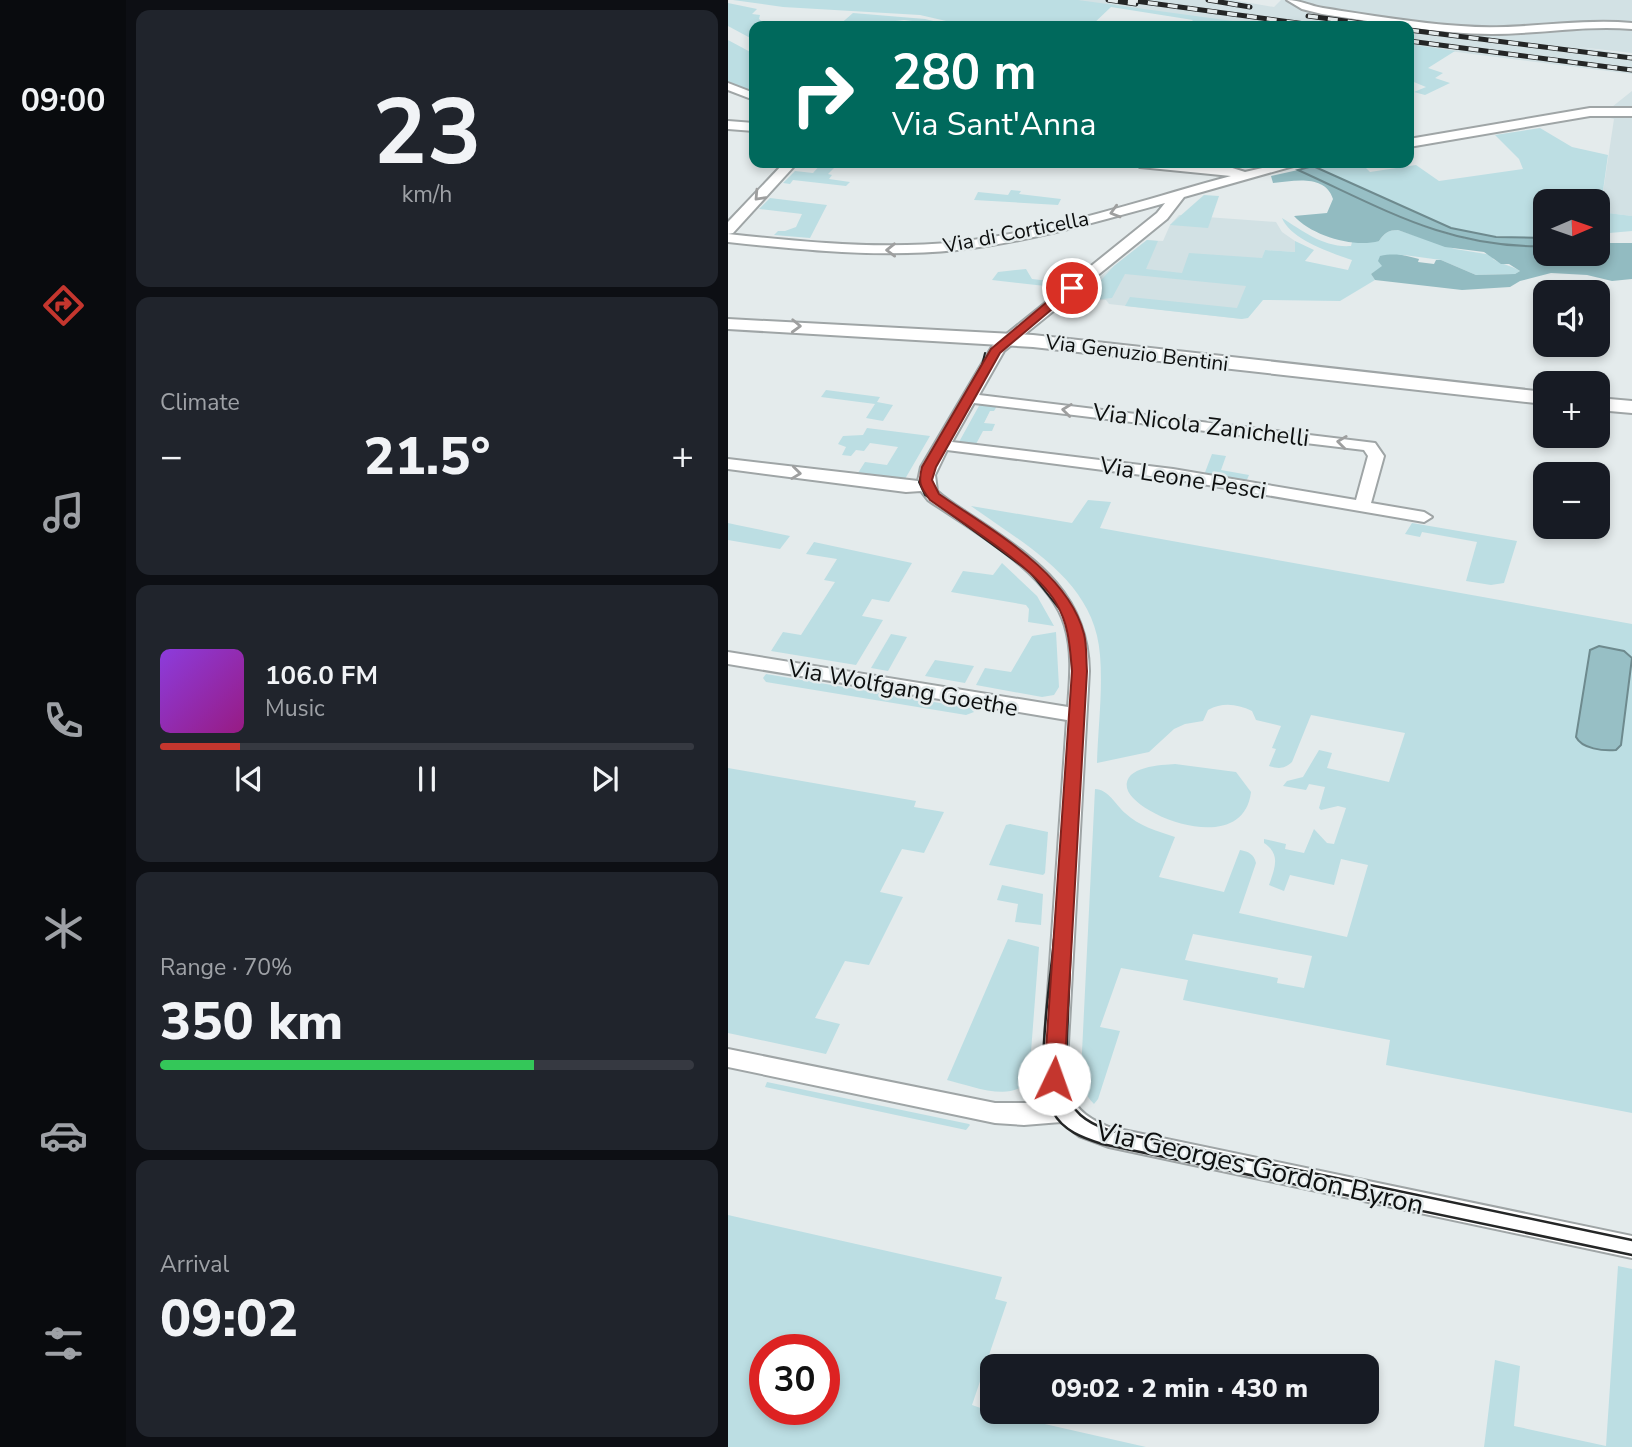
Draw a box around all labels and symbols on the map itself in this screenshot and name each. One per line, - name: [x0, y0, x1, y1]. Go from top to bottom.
- one-way arrow: [755, 188, 768, 201]
- north arrow: [1533, 189, 1610, 266]
- one-way arrow: [1109, 203, 1121, 218]
- street label: Via di Corticella: [940, 204, 1091, 260]
- one-way arrow: [886, 242, 897, 257]
- pin: [1042, 258, 1102, 318]
- one-way arrow: [791, 319, 802, 334]
- street label: Via Genuzio Bentini: [1043, 328, 1230, 378]
- street label: Via Nicola Zanichelli: [1090, 396, 1311, 454]
- one-way arrow: [1061, 402, 1073, 417]
- one-way arrow: [1336, 434, 1348, 449]
- street label: Via Leone Pesci: [1096, 449, 1269, 507]
- one-way arrow: [790, 465, 802, 480]
- street label: Via Wolfgang Goethe: [785, 652, 1020, 724]
- position arrow: [1017, 1042, 1091, 1116]
- street label: Via Georges Gordon Byron: [1091, 1111, 1428, 1224]
- speed limit sign: 30: [749, 1334, 840, 1425]

